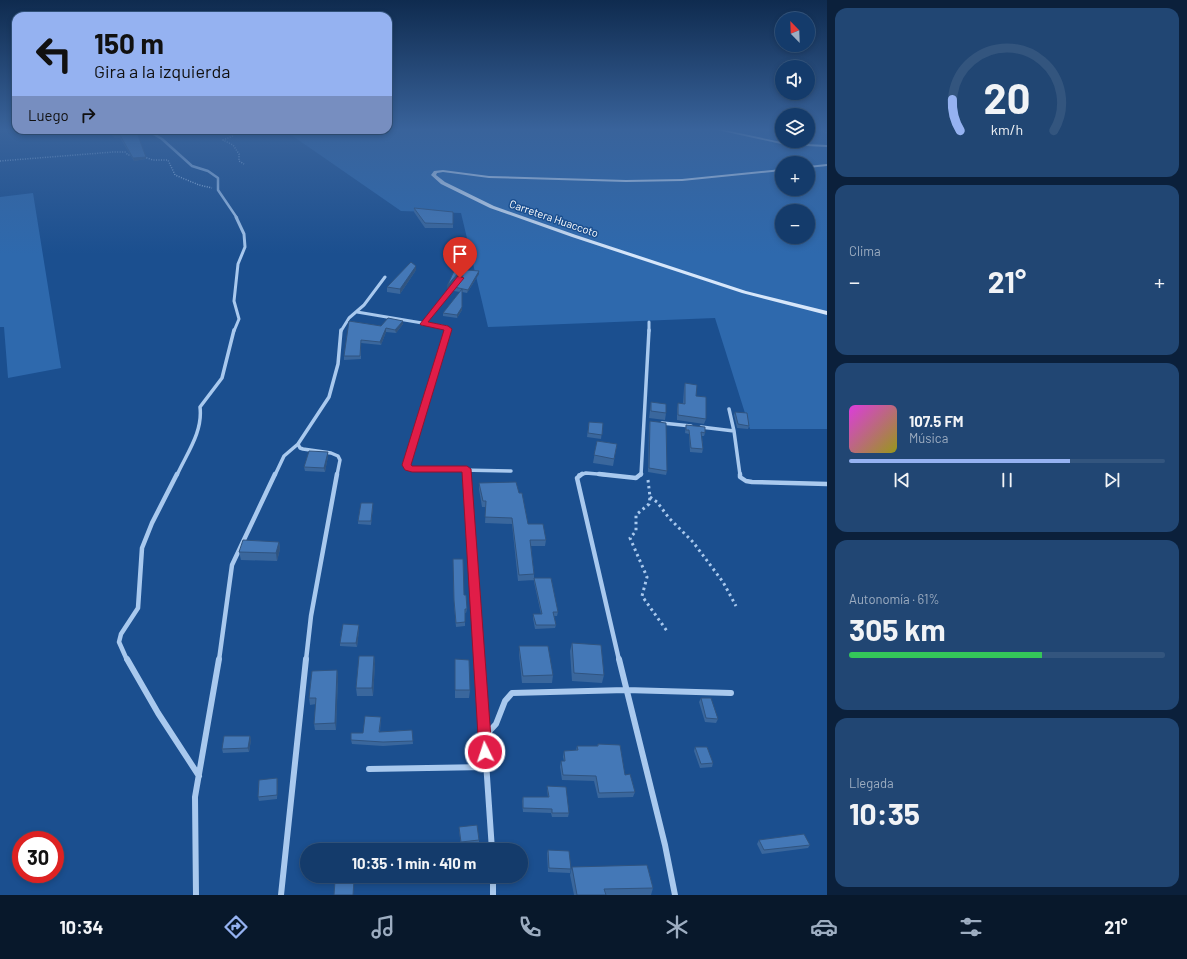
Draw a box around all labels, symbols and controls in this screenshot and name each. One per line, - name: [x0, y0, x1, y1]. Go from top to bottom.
- north arrow: [775, 12, 815, 52]
- map controls: [775, 12, 815, 244]
- text: 150 m: [94, 26, 164, 60]
- icon: left: [28, 28, 80, 80]
- text: Gira a la izquierda: [94, 60, 231, 82]
- button: sound: [775, 60, 815, 100]
- text: 20: [983, 72, 1031, 122]
- icon: right: [77, 104, 99, 126]
- text: Luego: [28, 106, 69, 124]
- button: layers: [775, 108, 815, 148]
- text: km/h: [991, 120, 1023, 137]
- button: +: [775, 156, 815, 196]
- street label: Carretera Huaccoto: [508, 197, 600, 239]
- button: −: [775, 204, 815, 244]
- pin: [443, 237, 477, 278]
- icon: arrive: [449, 243, 471, 265]
- text: Clima: [849, 243, 881, 259]
- text: 21°: [988, 263, 1026, 299]
- text: −: [849, 268, 860, 294]
- text: +: [1154, 268, 1165, 294]
- text: 107.5 FM: [909, 412, 964, 430]
- text: Música: [909, 430, 948, 446]
- icon: previous: [891, 469, 913, 491]
- icon: pause: [996, 469, 1018, 491]
- icon: next: [1101, 469, 1123, 491]
- text: Autonomía · 61%: [849, 591, 940, 607]
- text: 305 km: [849, 611, 946, 647]
- position arrow: [464, 731, 506, 773]
- text: Llegada: [849, 775, 894, 791]
- text: 10:35: [849, 795, 920, 831]
- speed limit sign: 30: [12, 831, 64, 883]
- text: 10:35 · 1 min · 410 m: [352, 854, 476, 872]
- icon: directions: [222, 913, 250, 941]
- icon: music: [369, 913, 397, 941]
- icon: phone: [516, 913, 544, 941]
- icon: climate: [663, 913, 691, 941]
- icon: car: [810, 913, 838, 941]
- icon: filters: [957, 913, 985, 941]
- text: 10:34: [60, 916, 103, 938]
- text: 21°: [1104, 916, 1127, 938]

